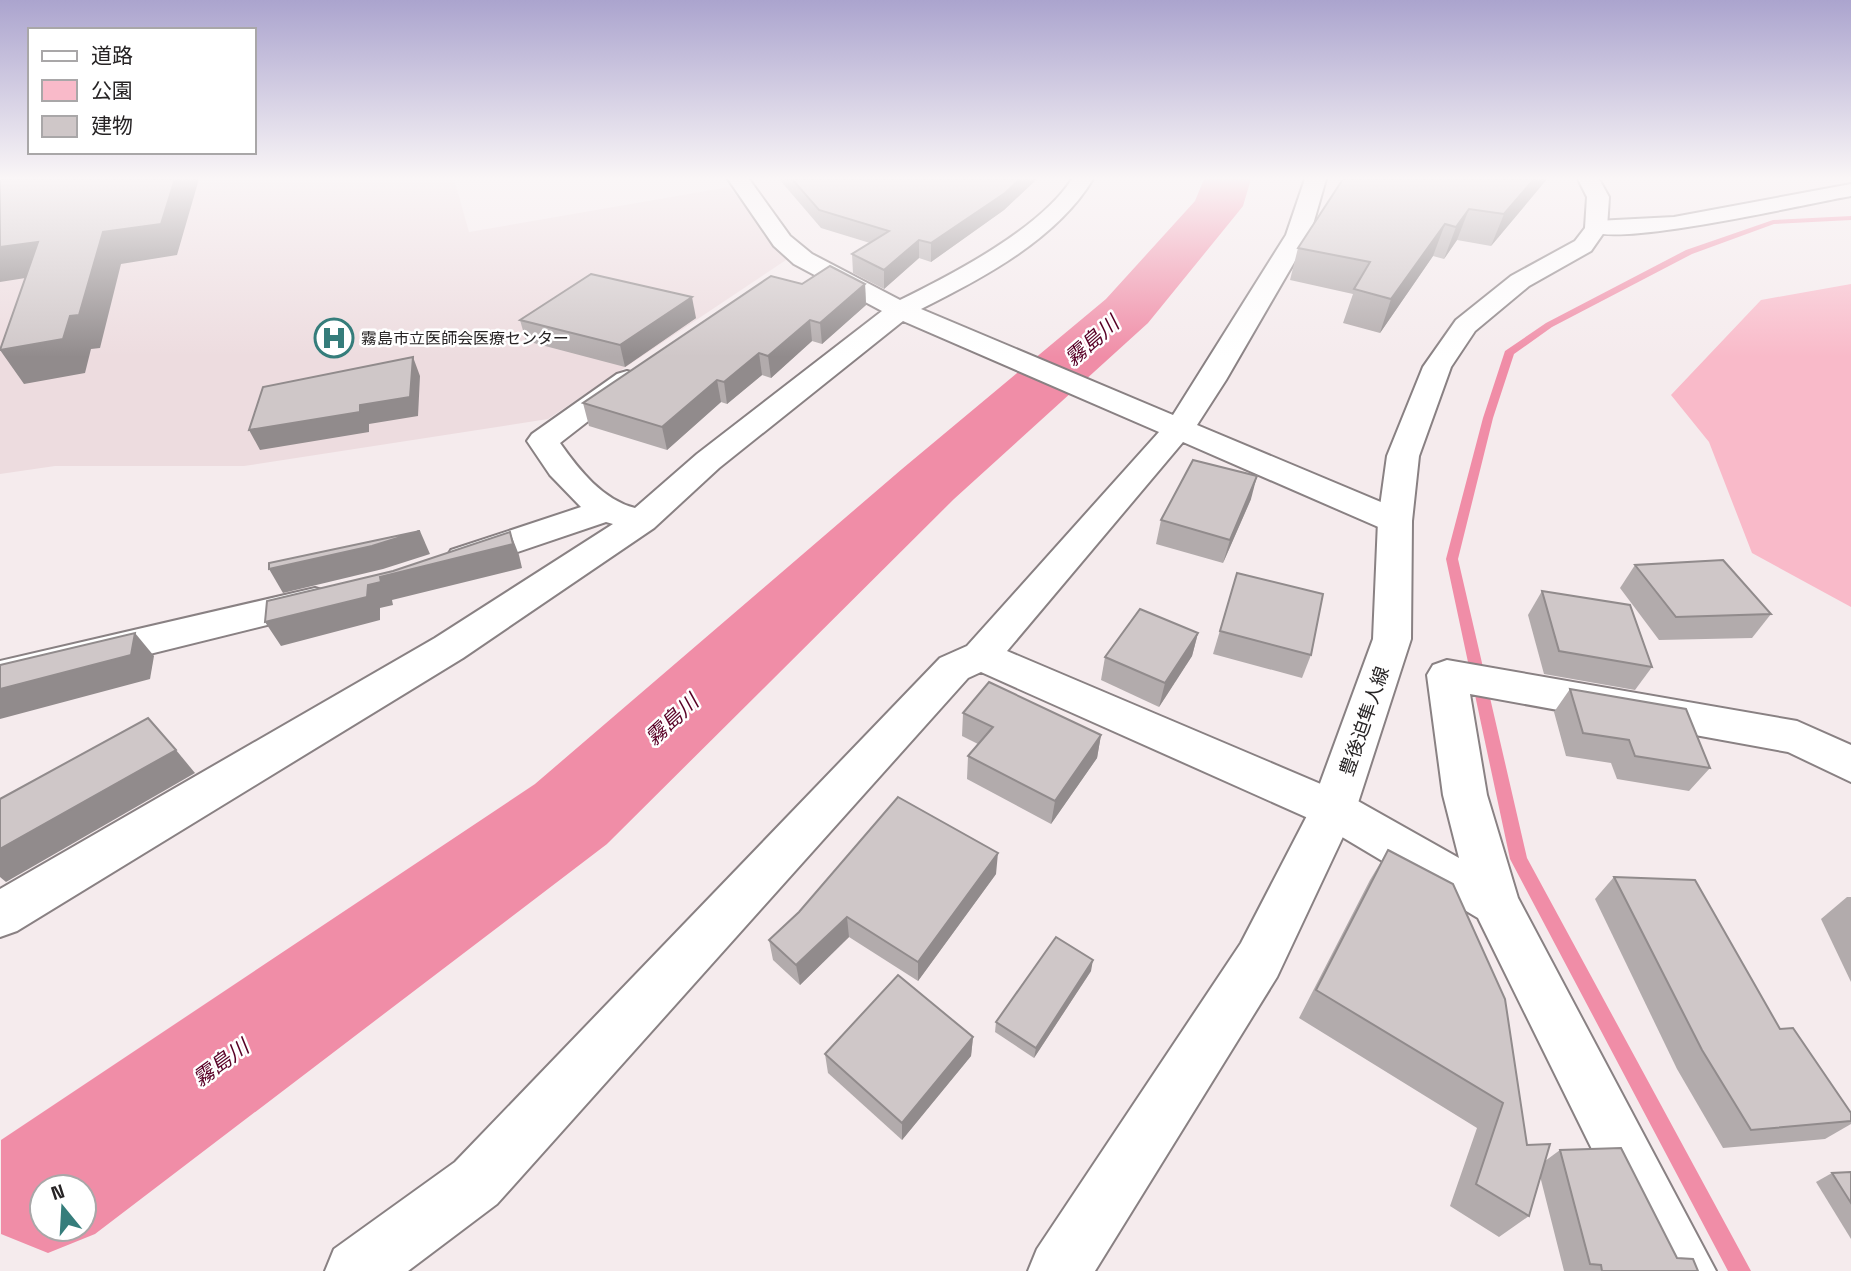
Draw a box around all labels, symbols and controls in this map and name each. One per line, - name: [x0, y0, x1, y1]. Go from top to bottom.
- legend: [28, 28, 256, 154]
- text: 道路: [91, 42, 133, 69]
- text: 公園: [91, 77, 133, 104]
- text: 建物: [91, 112, 133, 139]
- water label: 霧島川: [1059, 308, 1126, 371]
- hospital icon: 霧島市立医師会医療センター: [313, 317, 355, 359]
- place label: 霧島市立医師会医療センター: [361, 328, 569, 349]
- street label: 豊後迫隼人線: [1334, 663, 1395, 779]
- water label: 霧島川: [639, 687, 705, 751]
- water label: 霧島川: [187, 1032, 256, 1092]
- north arrow: [28, 1173, 98, 1243]
- text: N: [48, 1178, 68, 1206]

